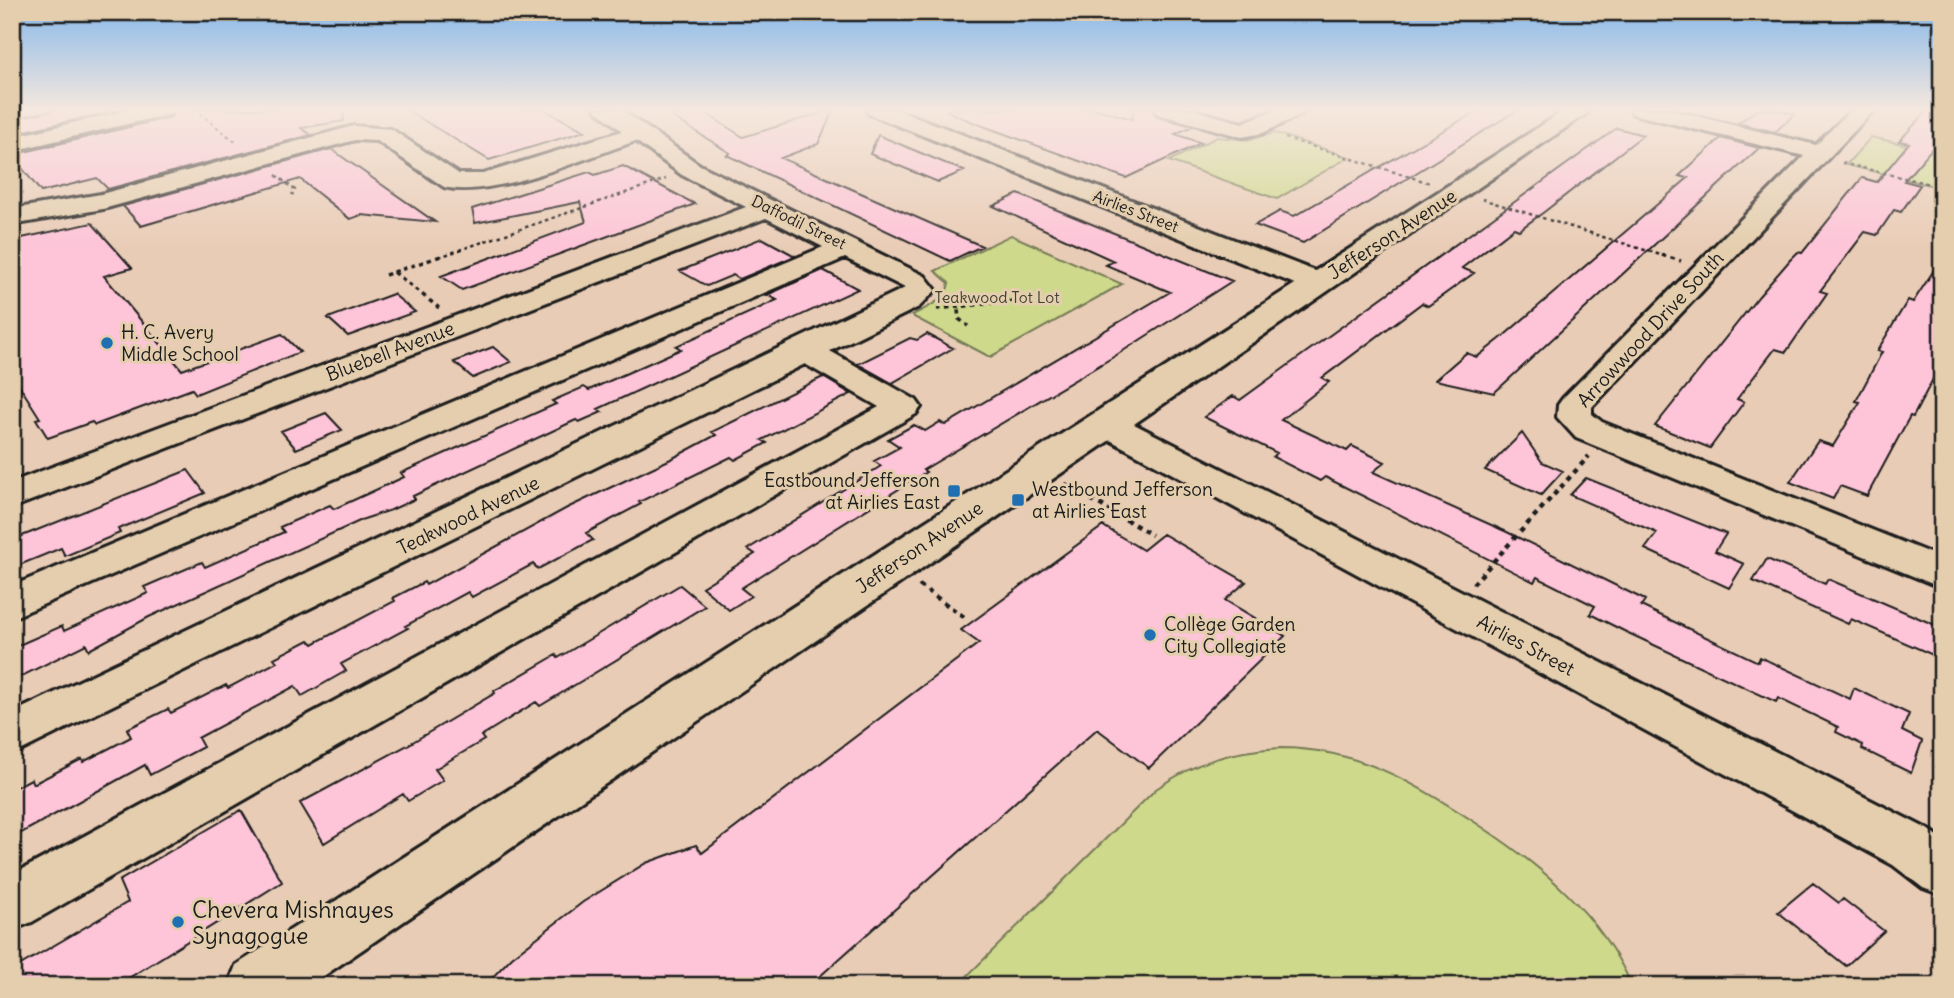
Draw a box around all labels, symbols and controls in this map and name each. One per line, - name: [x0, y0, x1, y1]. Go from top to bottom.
- street label: Jefferson Avenue: [1323, 184, 1461, 284]
- street label: Airlies Street: [1090, 186, 1182, 237]
- street label: Daffodil Street: [748, 190, 850, 254]
- street label: Arrowwood Drive South: [1572, 246, 1728, 412]
- park label: Teakwood Tot Lot: [934, 287, 1060, 307]
- street label: Bluebell Avenue: [322, 316, 458, 386]
- place label: H. C. Avery Middle School: [121, 320, 239, 366]
- marker: H. C. Avery Middle School: [99, 335, 115, 351]
- place label: Eastbound Jefferson at Airlies East: [764, 468, 940, 514]
- street label: Teakwood Avenue: [393, 470, 543, 560]
- place label: Westbound Jefferson at Airlies East: [1032, 477, 1213, 523]
- marker: Eastbound Jefferson at Airlies East: [946, 483, 962, 499]
- marker: Westbound Jefferson at Airlies East: [1010, 492, 1026, 508]
- street label: Jefferson Avenue: [851, 496, 987, 598]
- street label: Airlies Street: [1473, 609, 1579, 681]
- place label: Collège Garden City Collegiate: [1164, 612, 1296, 658]
- marker: Collège Garden City Collegiate: [1142, 627, 1158, 643]
- place label: Chevera Mishnayes Synagogue: [192, 895, 394, 950]
- marker: Chevera Mishnayes Synagogue: [170, 914, 186, 930]

